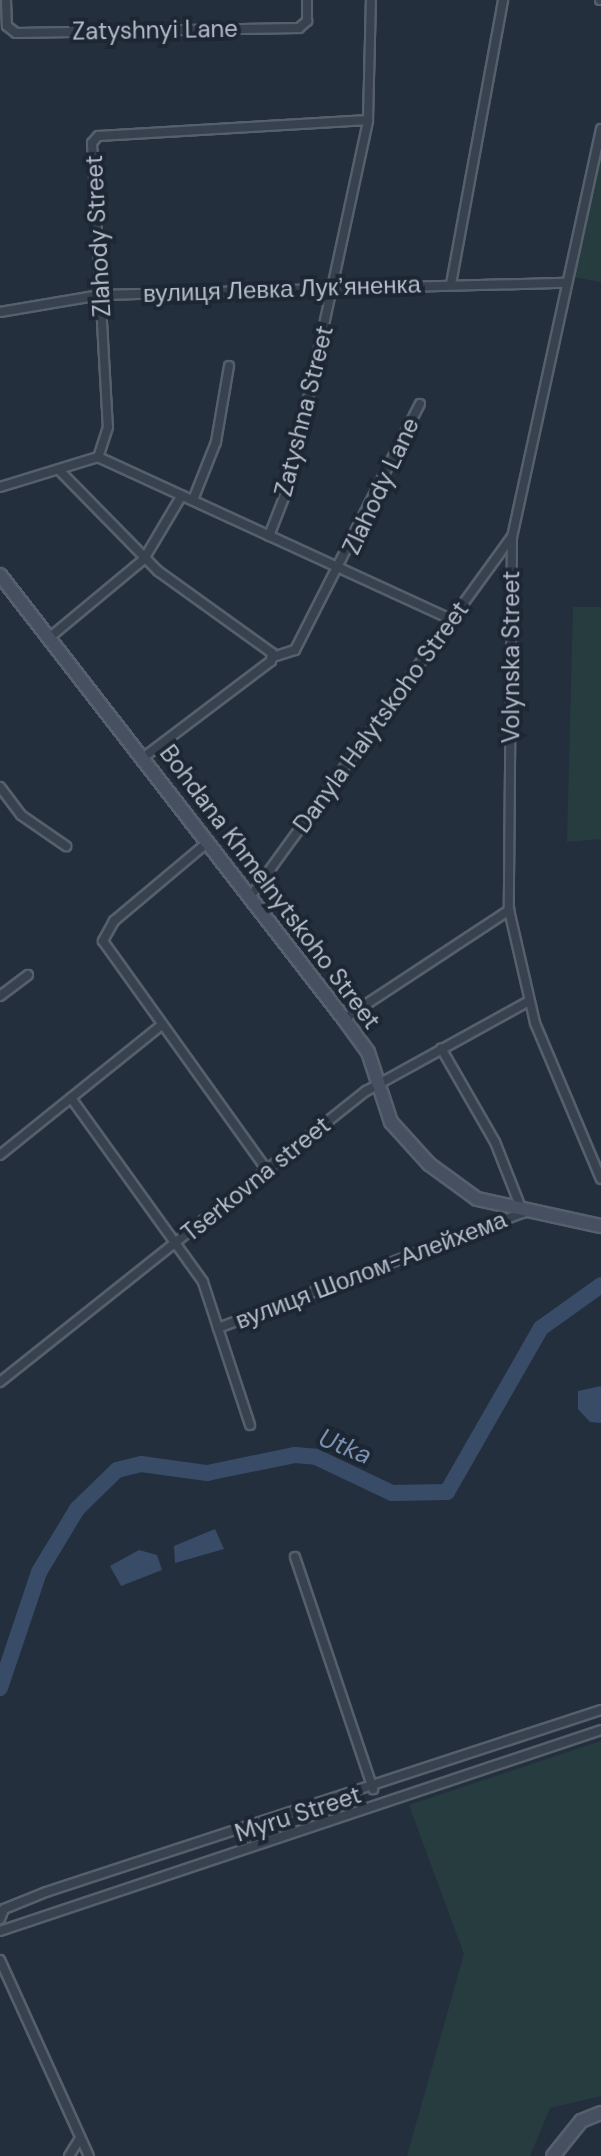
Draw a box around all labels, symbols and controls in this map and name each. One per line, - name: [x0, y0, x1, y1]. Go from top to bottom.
- street label: Zatyshnyi Lane: [72, 14, 238, 46]
- street label: Zlahody Street: [79, 154, 117, 318]
- street label: вулиця Левка Лукʼяненка: [143, 270, 421, 308]
- street label: Zatyshna Street: [269, 323, 339, 499]
- street label: Zlahody Lane: [337, 413, 425, 559]
- street label: Volynska Street: [497, 571, 525, 743]
- street label: Danyla Halytskoho Street: [287, 596, 475, 838]
- street label: Bohdana Khmelnytskoho Street: [154, 739, 386, 1035]
- street label: Tserkovna street: [176, 1110, 336, 1248]
- street label: вулиця Шолом-Алейхема: [231, 1205, 511, 1335]
- water label: Utka: [314, 1422, 376, 1472]
- street label: Myru Street: [231, 1780, 365, 1848]

